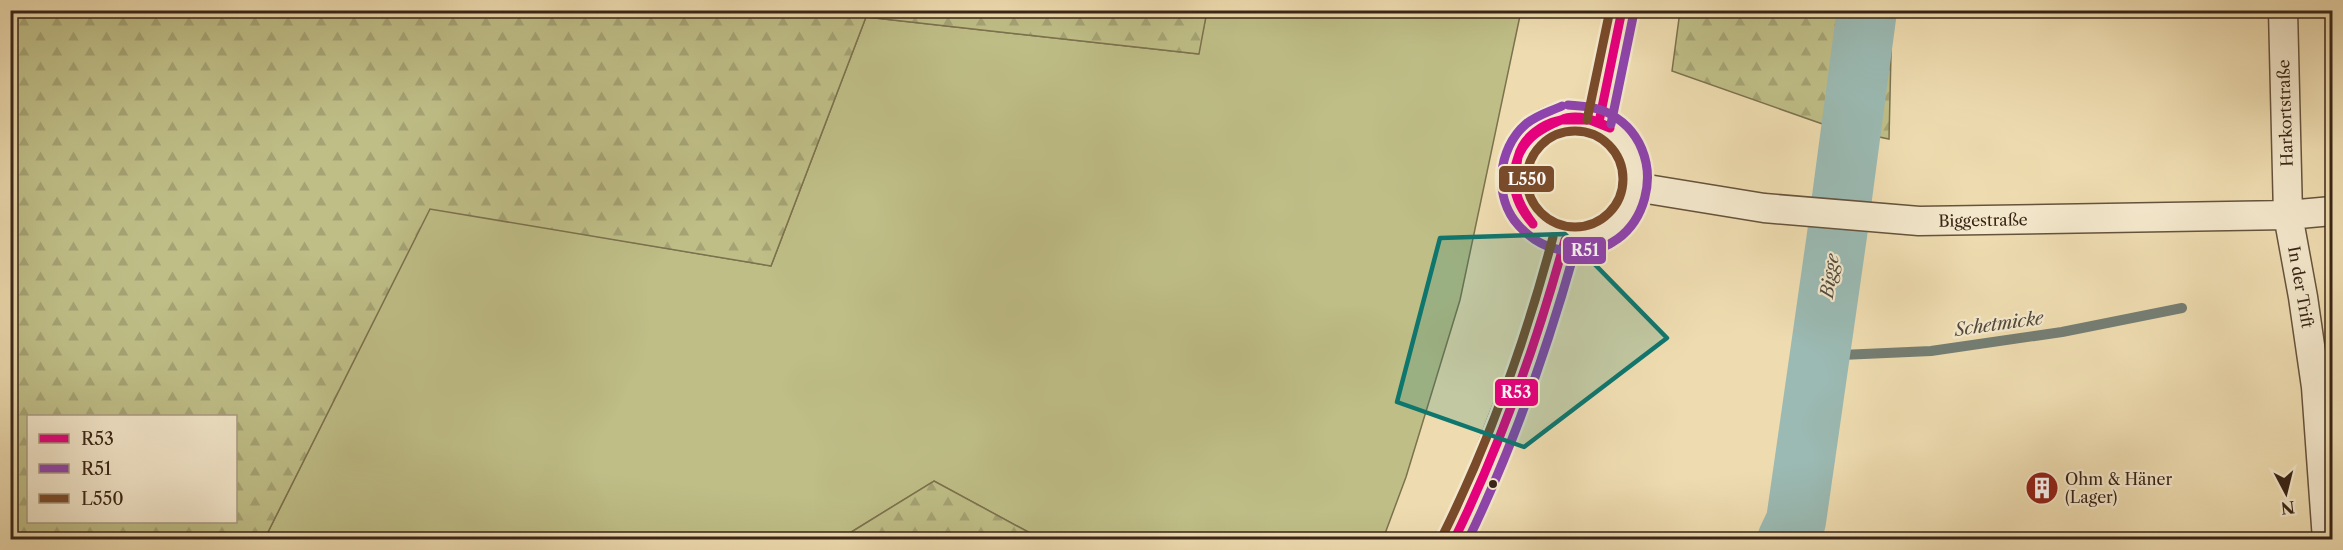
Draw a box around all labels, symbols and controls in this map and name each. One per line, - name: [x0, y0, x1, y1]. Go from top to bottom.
- street label: Harkortstraße: [2273, 59, 2297, 167]
- line badge: L550: [1498, 165, 1555, 193]
- text: L550: [1508, 169, 1546, 189]
- street label: Biggestraße: [1938, 209, 2028, 231]
- line badge: R51: [1562, 236, 1607, 265]
- text: R51: [1571, 240, 1600, 260]
- street label: In der Trift: [2284, 244, 2318, 330]
- water label: Bigge: [1816, 251, 1844, 301]
- water label: Schetmicke: [1952, 307, 2046, 341]
- line badge: R53: [1494, 378, 1539, 407]
- text: R53: [1501, 382, 1531, 402]
- legend: [27, 415, 237, 523]
- text: R53: [81, 428, 114, 450]
- text: R51: [81, 458, 112, 480]
- north arrow: [2256, 463, 2316, 523]
- place label: Ohm & Häner (Lager): [2065, 469, 2172, 507]
- building icon: Ohm & Häner (Lager): [2024, 470, 2060, 506]
- unlabelled marker: [1487, 478, 1499, 490]
- text: L550: [81, 488, 124, 510]
- text: N: [2280, 497, 2296, 519]

